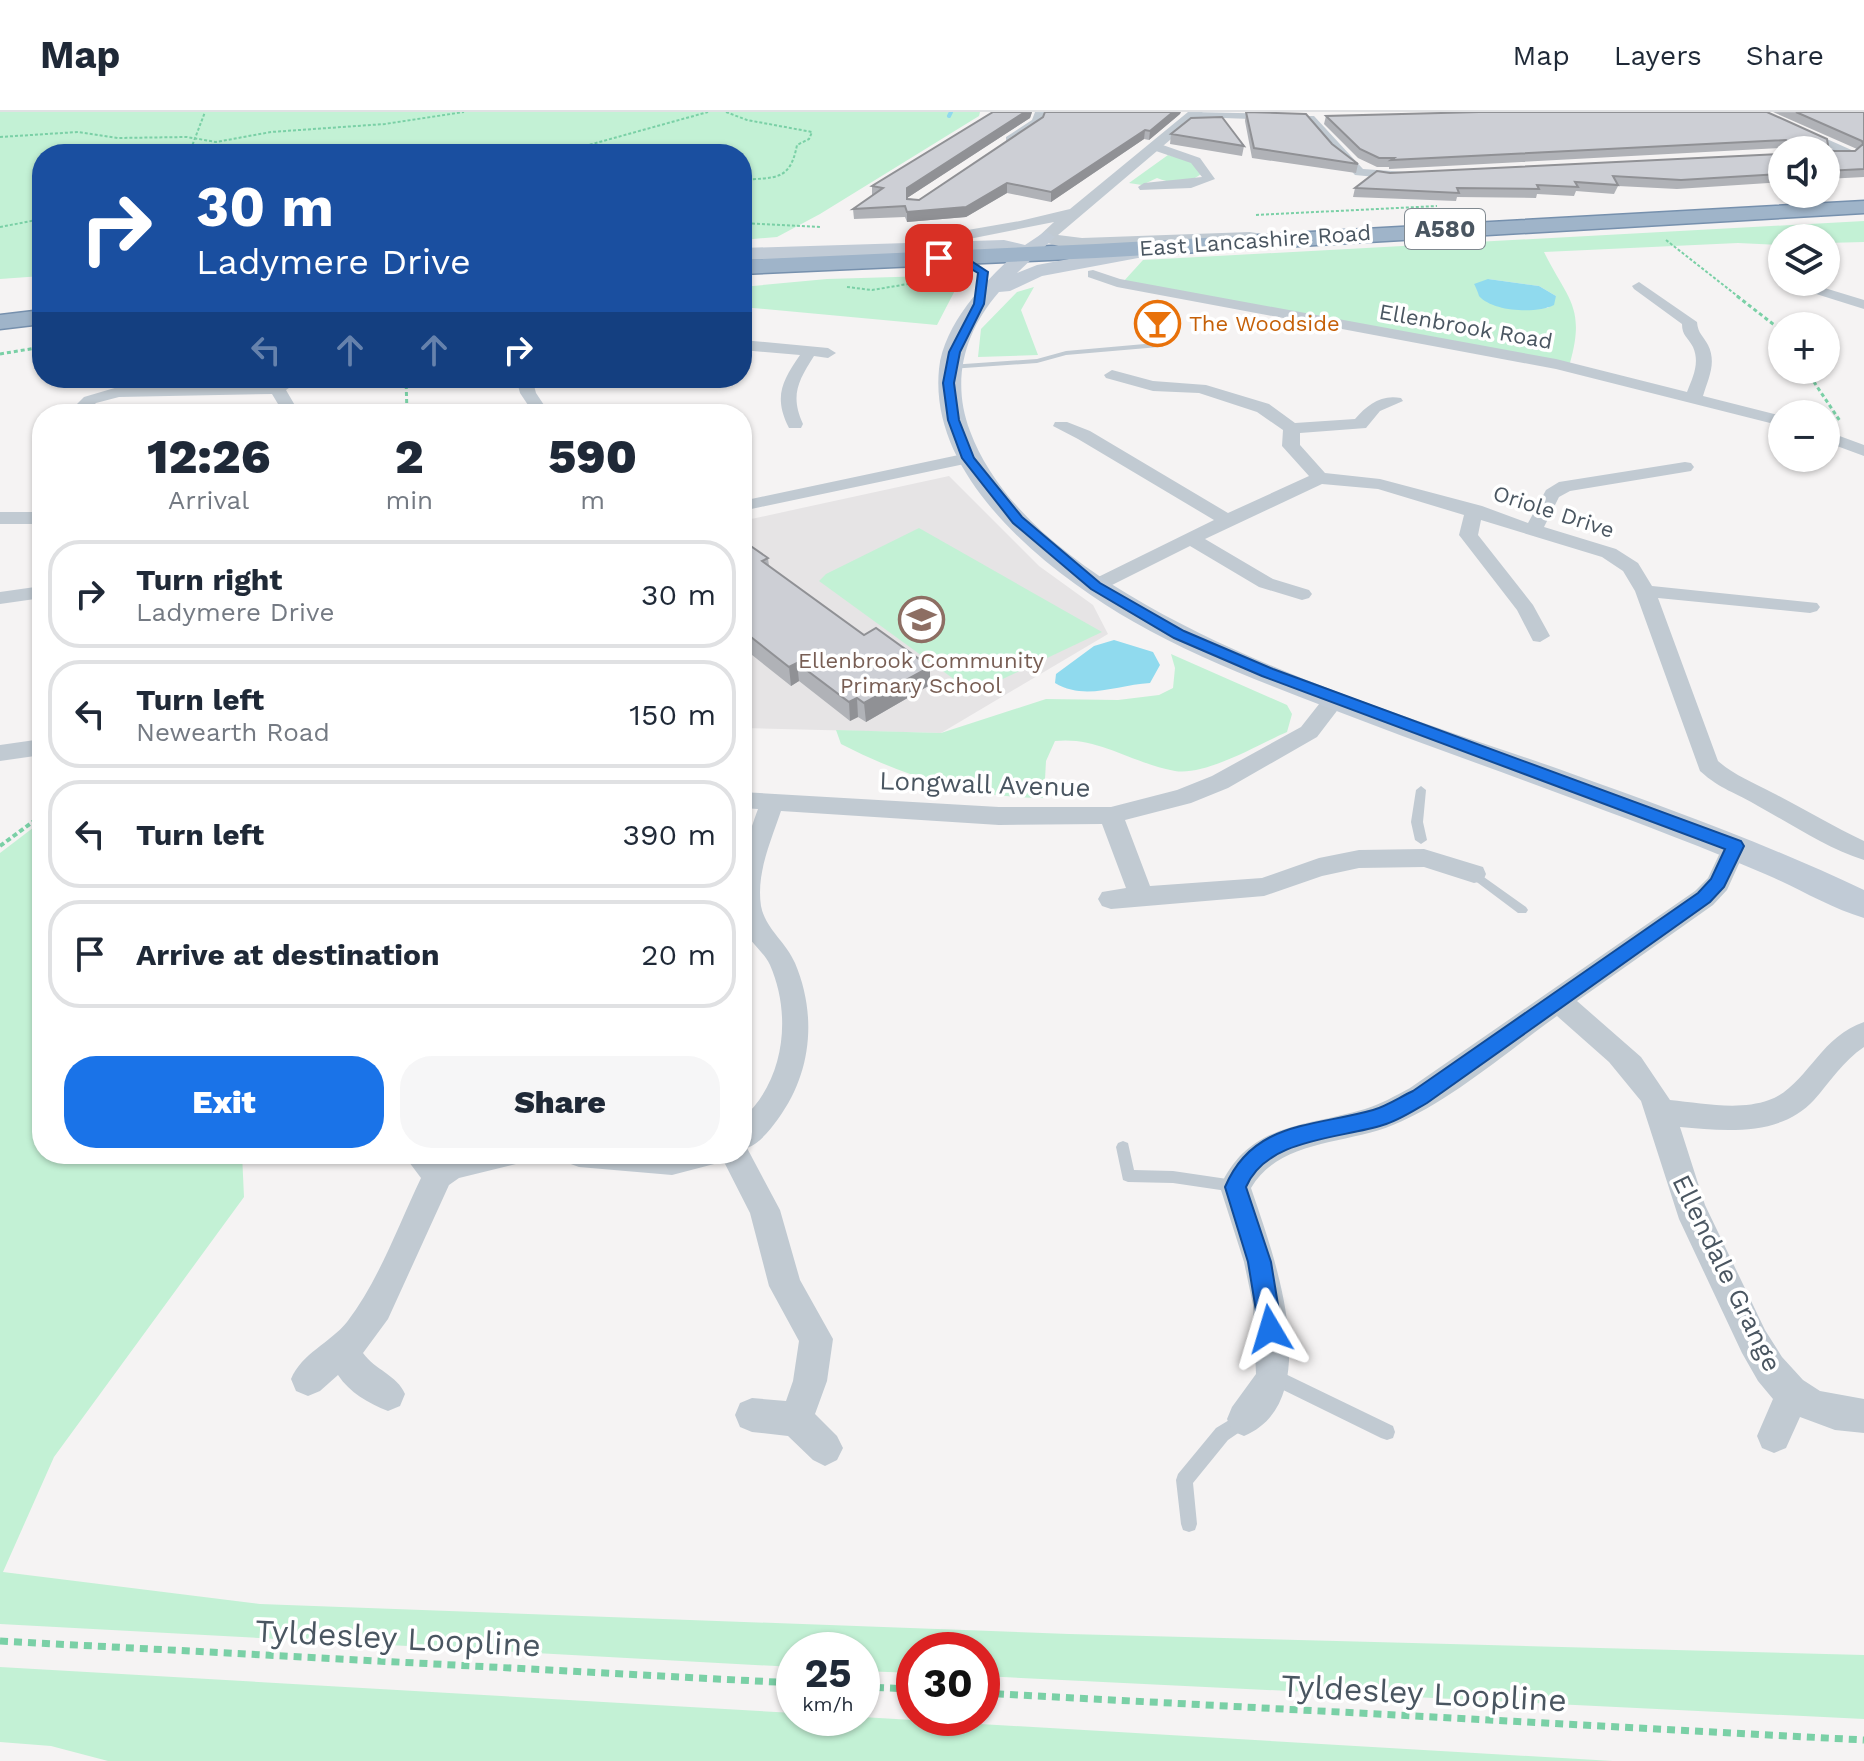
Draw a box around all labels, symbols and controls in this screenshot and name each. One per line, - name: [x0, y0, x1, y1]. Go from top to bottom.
- text: Map: [40, 33, 120, 77]
- text: Map: [1513, 39, 1570, 72]
- text: Layers: [1614, 39, 1702, 72]
- text: Share: [1746, 39, 1824, 72]
- map controls: [1768, 136, 1840, 472]
- button: sound: [1768, 136, 1840, 208]
- text: 30 m: [196, 174, 334, 240]
- icon: right: [64, 176, 168, 280]
- road number: A580: [1405, 209, 1485, 249]
- street label: East Lancashire Road: [1138, 220, 1372, 261]
- pin: [905, 224, 973, 292]
- button: layers: [1768, 224, 1840, 296]
- icon: arrive: [917, 236, 961, 280]
- text: Ladymere Drive: [196, 241, 471, 283]
- bar icon: The Woodside: [1134, 299, 1182, 347]
- street label: Ellenbrook Road: [1377, 299, 1555, 354]
- place label: The Woodside: [1189, 311, 1340, 336]
- button: +: [1768, 312, 1840, 384]
- icon: left: [244, 328, 288, 372]
- icon: ahead: [328, 328, 372, 372]
- icon: ahead: [412, 328, 456, 372]
- icon: right: [496, 328, 540, 372]
- button: −: [1768, 400, 1840, 472]
- text: 12:26: [147, 428, 270, 485]
- text: 2: [395, 428, 424, 485]
- text: 590: [548, 428, 637, 485]
- street label: Oriole Drive: [1490, 480, 1618, 543]
- text: Arrival: [168, 485, 249, 515]
- text: min: [385, 485, 433, 515]
- text: m: [580, 485, 605, 515]
- text: Turn right: [136, 562, 282, 597]
- icon: right: [68, 572, 112, 616]
- text: 30 m: [641, 577, 716, 612]
- school or university icon: Ellenbrook Community Primary School: [897, 595, 945, 643]
- text: Ladymere Drive: [136, 597, 334, 627]
- place label: Ellenbrook Community Primary School: [798, 648, 1045, 698]
- text: Turn left: [136, 682, 264, 717]
- icon: left: [68, 692, 112, 736]
- text: 150 m: [629, 697, 716, 732]
- text: Newearth Road: [136, 717, 330, 747]
- street label: Longwall Avenue: [879, 765, 1091, 803]
- icon: left: [68, 812, 112, 856]
- text: Turn left: [136, 817, 264, 852]
- text: 390 m: [623, 817, 716, 852]
- icon: arrive: [68, 932, 112, 976]
- text: Arrive at destination: [136, 937, 440, 972]
- text: 20 m: [641, 937, 716, 972]
- button: Exit: [64, 1056, 384, 1148]
- button: Share: [400, 1056, 720, 1148]
- street label: Ellendale Grange: [1666, 1170, 1788, 1376]
- position arrow: [1228, 1287, 1312, 1371]
- street label: Tyldesley Loopline: [254, 1612, 542, 1664]
- speed limit sign: 30: [896, 1632, 1000, 1736]
- text: 25: [804, 1650, 852, 1697]
- street label: Tyldesley Loopline: [1280, 1667, 1568, 1719]
- text: km/h: [802, 1692, 854, 1716]

